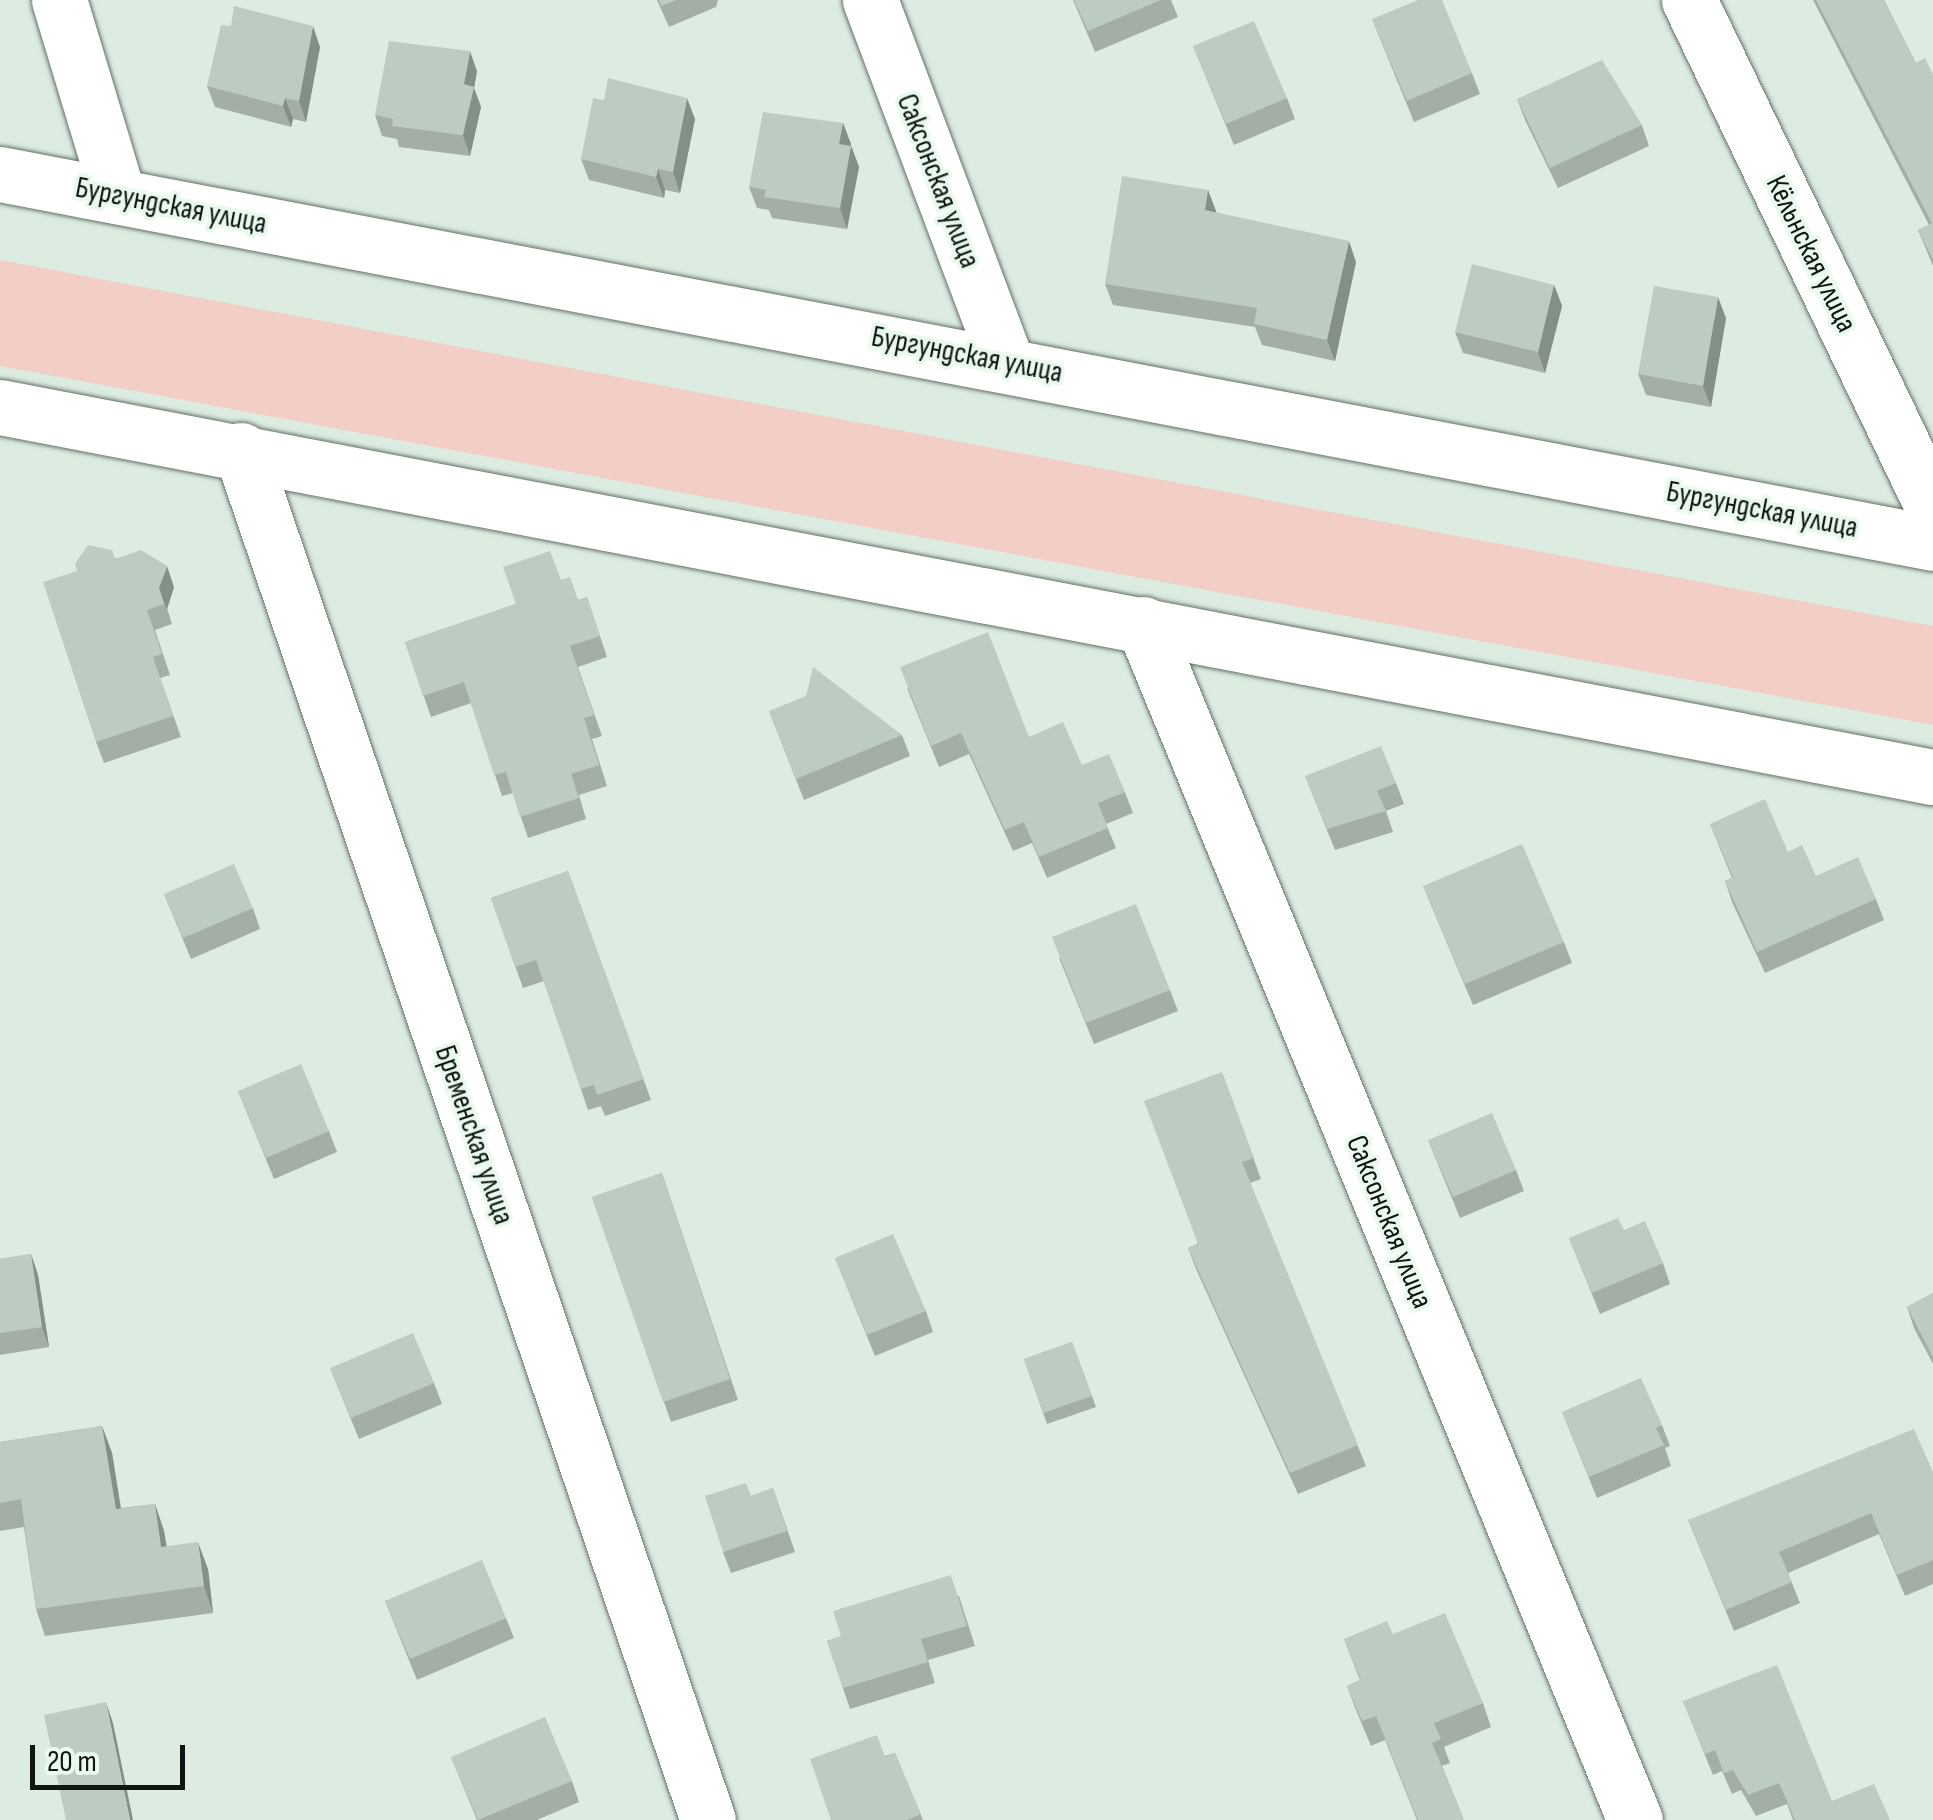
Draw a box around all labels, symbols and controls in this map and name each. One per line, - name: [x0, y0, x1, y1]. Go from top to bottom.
- street label: Саксонская улица: [888, 89, 988, 273]
- street label: Бургундская улица: [72, 170, 270, 242]
- street label: Кёльнская улица: [1758, 170, 1864, 338]
- street label: Бургундская улица: [868, 319, 1066, 391]
- street label: Бургундская улица: [1663, 474, 1861, 546]
- street label: Бременская улица: [427, 1041, 521, 1229]
- street label: Саксонская улица: [1338, 1130, 1440, 1314]
- scale bar: [35, 1725, 190, 1787]
- text: 20 m: [47, 1744, 97, 1780]

